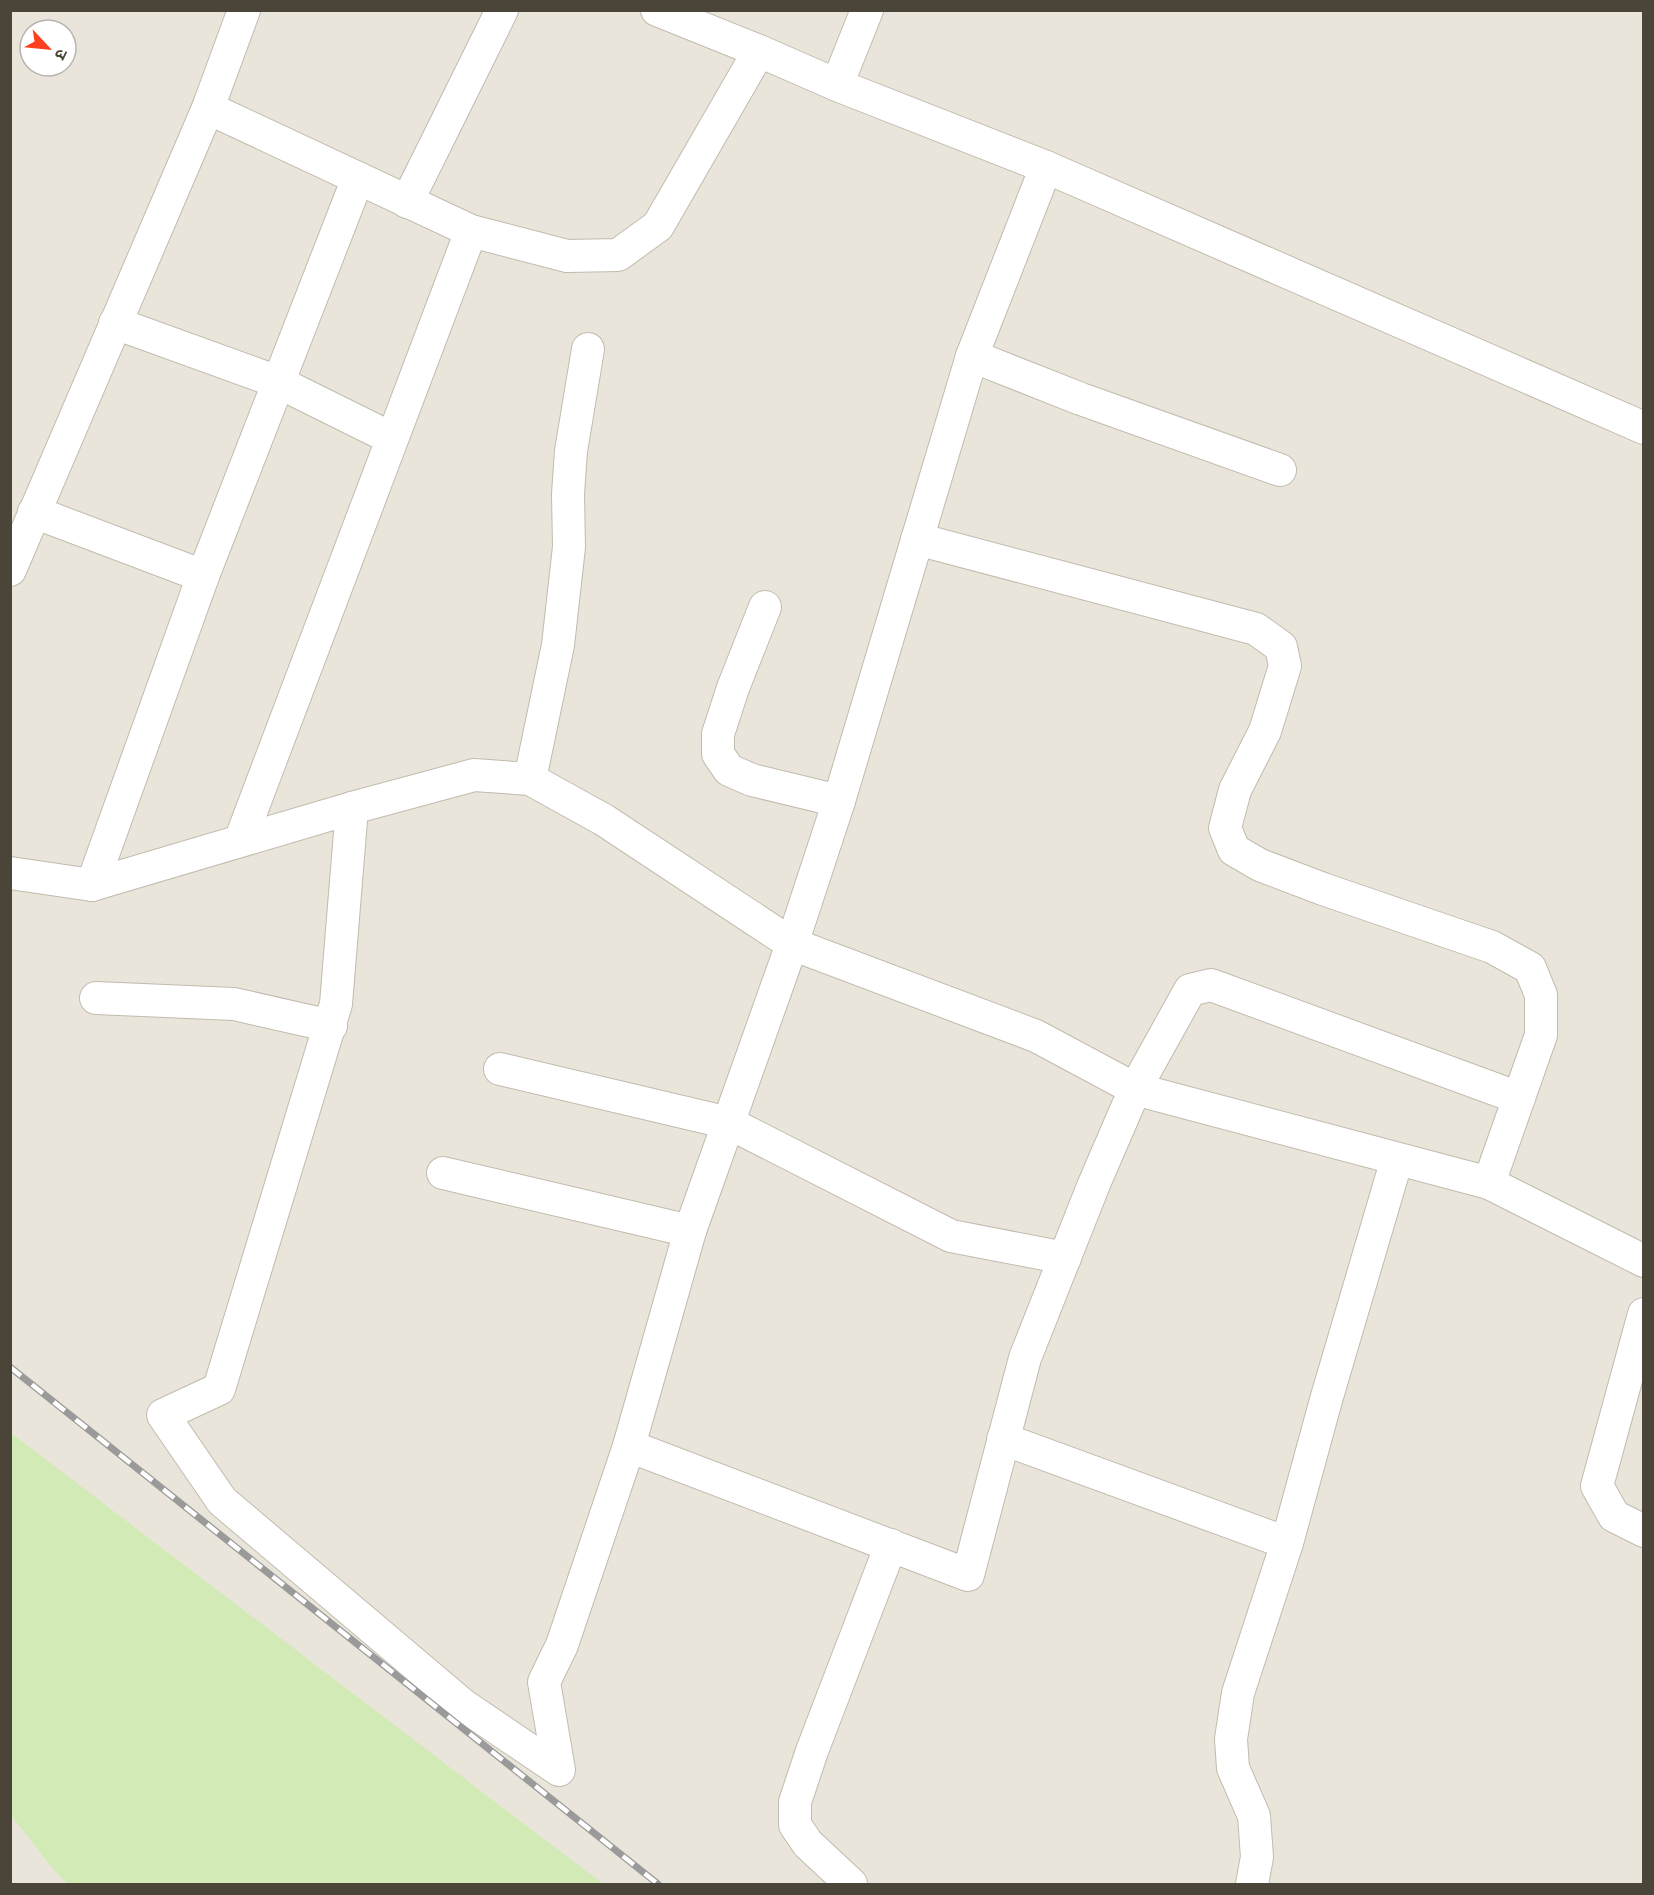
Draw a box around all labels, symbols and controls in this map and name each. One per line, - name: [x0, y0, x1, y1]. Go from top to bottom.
- north arrow: [18, 18, 78, 78]
- text: उ: [49, 46, 73, 64]

